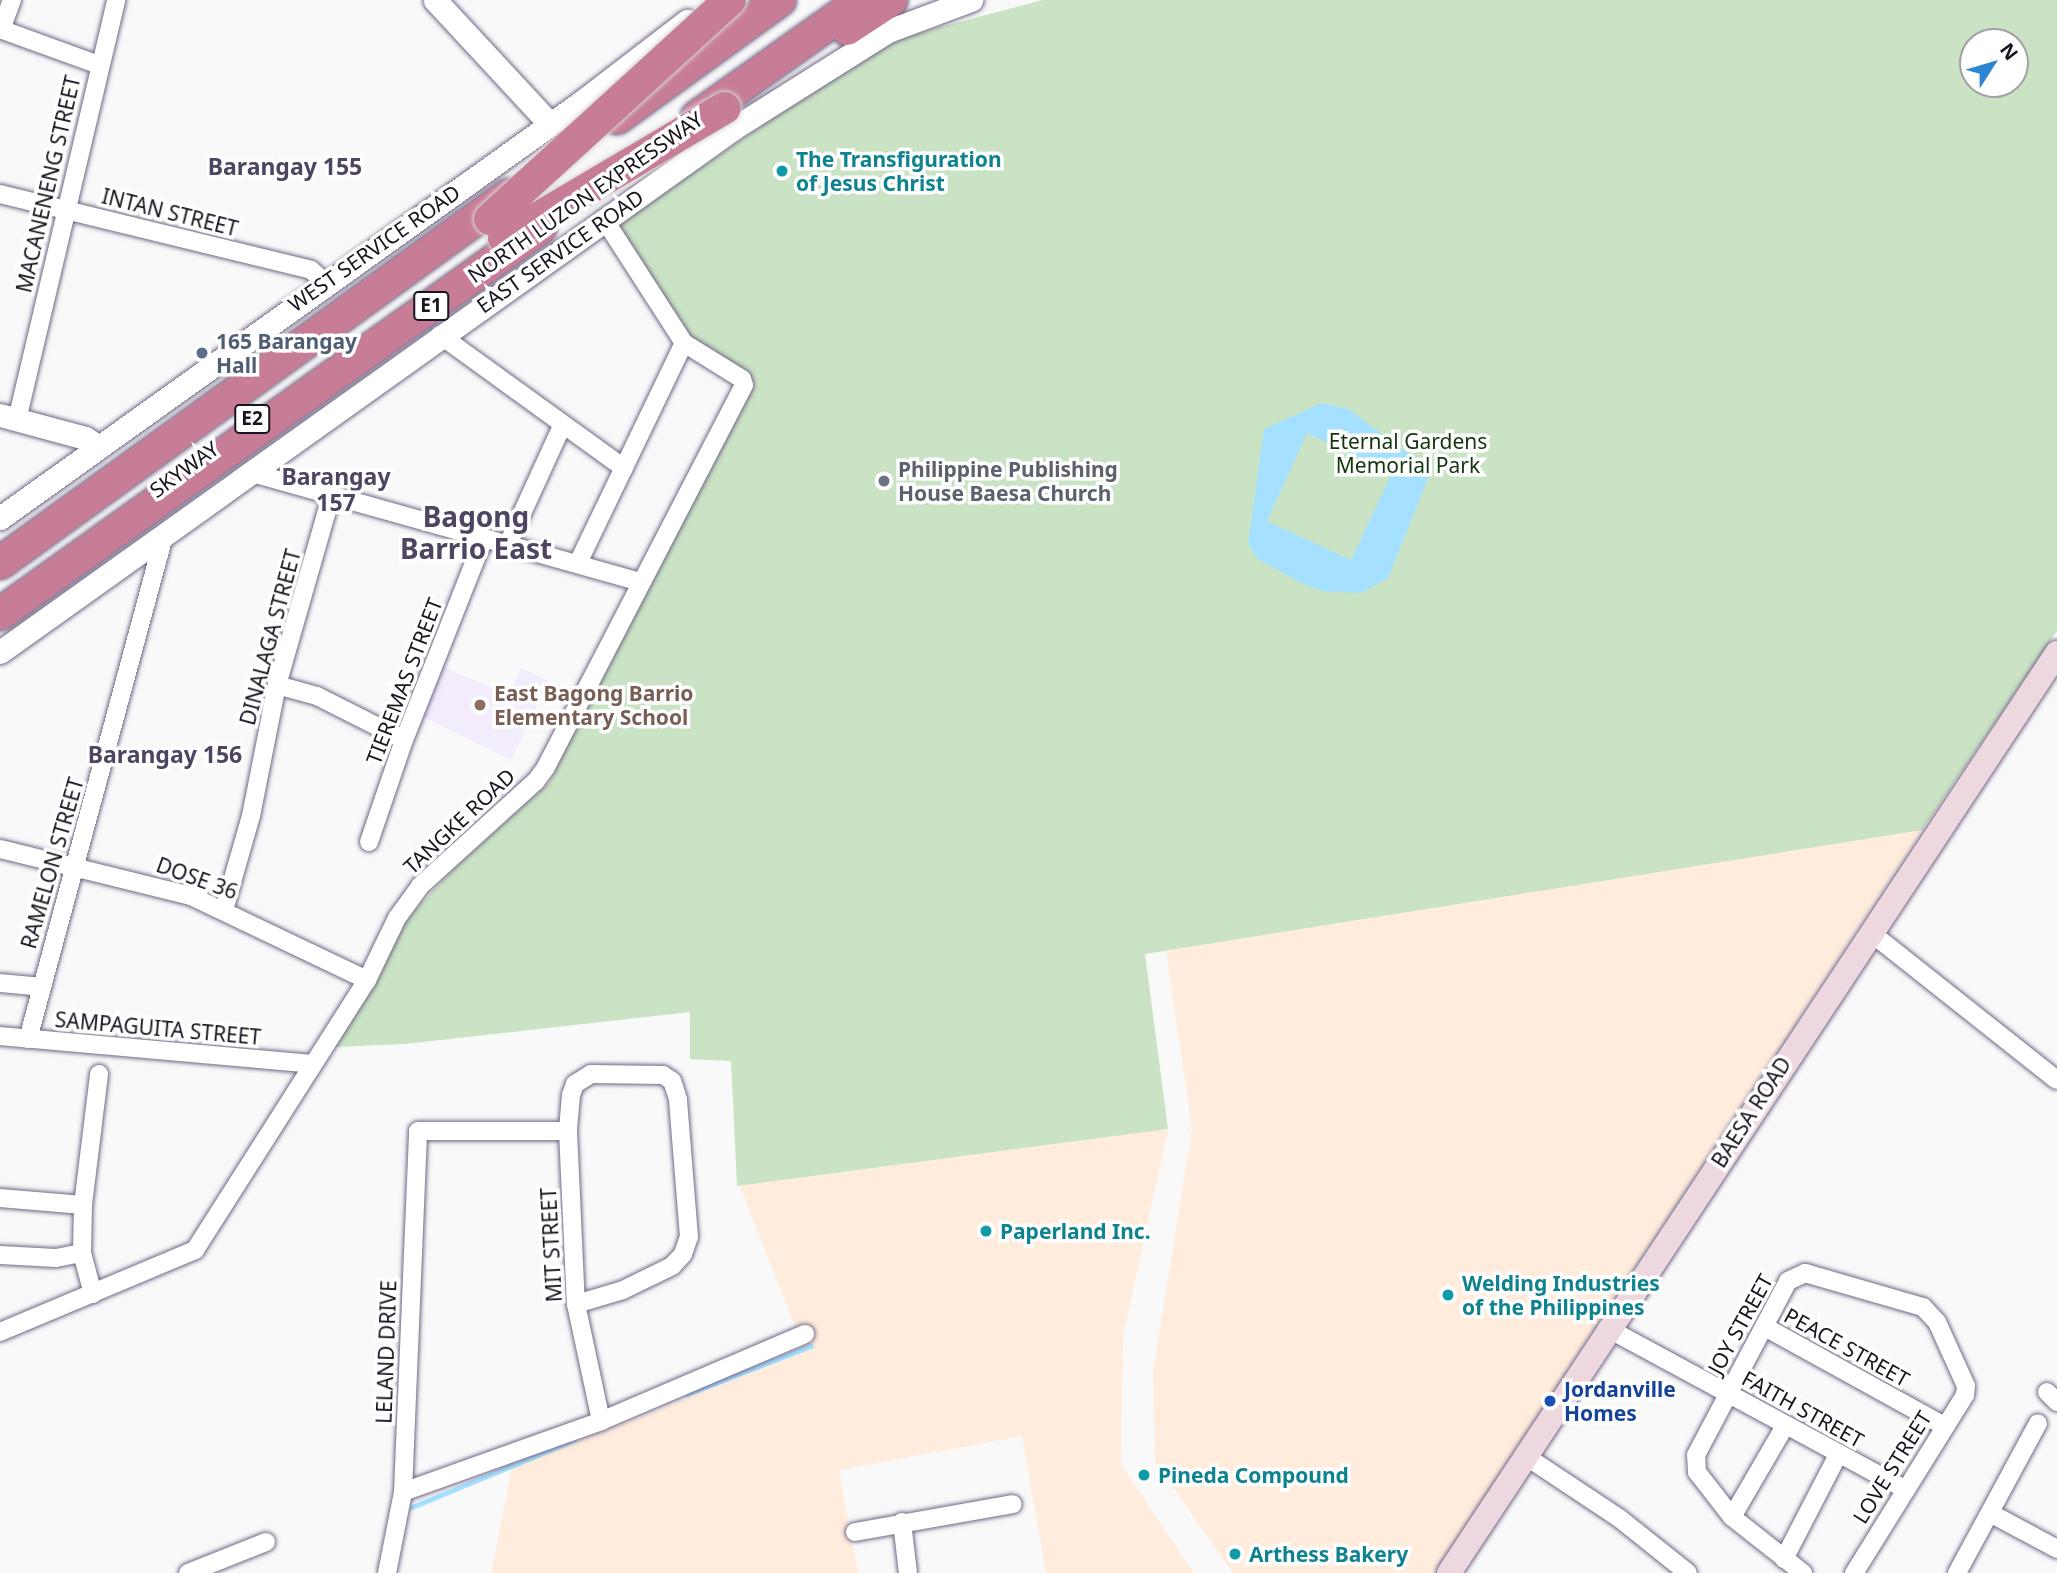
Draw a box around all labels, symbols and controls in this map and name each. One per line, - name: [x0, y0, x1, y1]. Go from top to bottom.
- north arrow: [1959, 28, 2029, 98]
- text: N: [1994, 38, 2024, 66]
- street label: MACANENENG STREET: [11, 73, 85, 295]
- street label: NORTH LUZON EXPRESSWAY: [463, 106, 707, 288]
- place label: The Transfiguration of Jesus Christ: [796, 146, 1002, 196]
- district label: Barangay 155: [208, 152, 362, 180]
- marker: The Transfiguration of Jesus Christ: [774, 163, 790, 179]
- street label: WEST SERVICE ROAD: [283, 179, 465, 317]
- street label: INTAN STREET: [99, 183, 241, 241]
- street label: EAST SERVICE ROAD: [472, 184, 648, 318]
- road number: E1: [412, 290, 450, 322]
- place label: 165 Barangay Hall: [216, 328, 357, 378]
- marker: 165 Barangay Hall: [194, 345, 210, 361]
- road number: E2: [233, 404, 271, 434]
- park label: Eternal Gardens Memorial Park: [1329, 428, 1487, 478]
- street label: SKYWAY: [145, 436, 223, 502]
- place label: Philippine Publishing House Baesa Church: [898, 456, 1118, 506]
- district label: Barangay 157: [281, 462, 391, 516]
- marker: Philippine Publishing House Baesa Church: [876, 473, 892, 489]
- district label: Bagong Barrio East: [400, 499, 552, 565]
- street label: DINALAGA STREET: [234, 546, 306, 728]
- street label: TIEREMAS STREET: [361, 594, 447, 768]
- place label: East Bagong Barrio Elementary School: [494, 680, 693, 730]
- marker: East Bagong Barrio Elementary School: [472, 697, 488, 713]
- district label: Barangay 156: [88, 740, 242, 768]
- street label: TANGKE ROAD: [398, 763, 520, 879]
- street label: RAMELON STREET: [16, 775, 88, 951]
- street label: DOSE 36: [153, 852, 241, 904]
- street label: SAMPAGUITA STREET: [54, 1006, 262, 1050]
- street label: BAESA ROAD: [1706, 1052, 1796, 1172]
- street label: MIT STREET: [535, 1187, 567, 1303]
- place label: Paperland Inc.: [1000, 1218, 1151, 1244]
- marker: Paperland Inc.: [978, 1223, 994, 1239]
- place label: Welding Industries of the Philippines: [1462, 1270, 1660, 1320]
- street label: JOY STREET: [1702, 1270, 1778, 1378]
- street label: LELAND DRIVE: [371, 1280, 401, 1424]
- marker: Welding Industries of the Philippines: [1440, 1287, 1456, 1303]
- street label: PEACE STREET: [1780, 1302, 1914, 1392]
- street label: FAITH STREET: [1738, 1365, 1868, 1453]
- place label: Jordanville Homes: [1564, 1376, 1676, 1426]
- marker: Jordanville Homes: [1542, 1393, 1558, 1409]
- street label: LOVE STREET: [1847, 1406, 1937, 1528]
- place label: Pineda Compound: [1158, 1462, 1349, 1488]
- marker: Pineda Compound: [1136, 1467, 1152, 1483]
- place label: Arthess Bakery: [1249, 1541, 1408, 1567]
- marker: Arthess Bakery: [1227, 1546, 1243, 1562]

